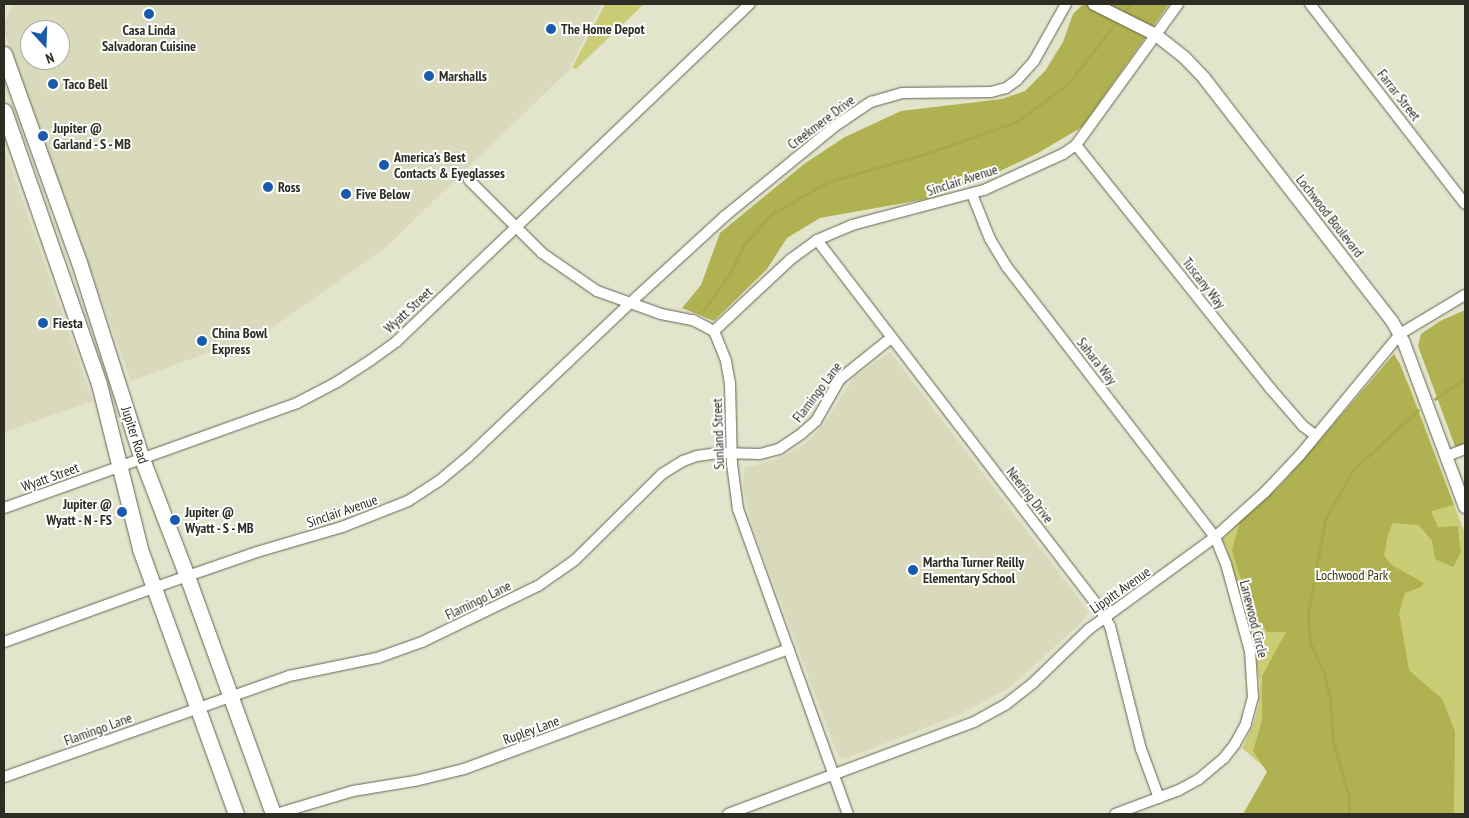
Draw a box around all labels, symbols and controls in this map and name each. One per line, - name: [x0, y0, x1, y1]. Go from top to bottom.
- marker: Casa Linda Salvadoran Cuisine: [143, 8, 155, 20]
- north arrow: [20, 20, 70, 70]
- place label: The Home Depot: [561, 21, 645, 37]
- place label: Casa Linda Salvadoran Cuisine: [102, 22, 196, 54]
- marker: The Home Depot: [545, 23, 557, 35]
- text: N: [43, 48, 56, 68]
- street label: Farrar Street: [1374, 66, 1424, 124]
- place label: Marshalls: [439, 68, 487, 84]
- marker: Marshalls: [423, 70, 435, 82]
- place label: Taco Bell: [63, 76, 108, 92]
- marker: Taco Bell: [47, 78, 59, 90]
- street label: Creekmere Drive: [784, 91, 858, 153]
- place label: Jupiter @ Garland - S - MB: [53, 120, 134, 152]
- marker: Jupiter @ Garland - S - MB: [37, 130, 49, 142]
- place label: America's Best Contacts & Eyeglasses: [394, 149, 505, 182]
- marker: America's Best Contacts & Eyeglasses: [378, 159, 390, 171]
- street label: Sinclair Avenue: [924, 161, 1000, 199]
- street label: Lochwood Boulevard: [1293, 171, 1367, 261]
- place label: Ross: [278, 179, 301, 195]
- marker: Ross: [262, 181, 274, 193]
- place label: Five Below: [356, 186, 410, 202]
- marker: Five Below: [340, 188, 352, 200]
- street label: Tuscany Way: [1179, 254, 1229, 312]
- street label: Wyatt Street: [380, 283, 436, 337]
- place label: Fiesta: [53, 315, 83, 331]
- marker: Fiesta: [37, 317, 49, 329]
- place label: China Bowl Express: [212, 325, 268, 358]
- street label: Sahara Way: [1073, 334, 1121, 388]
- marker: China Bowl Express: [196, 335, 208, 347]
- street label: Flamingo Lane: [789, 359, 845, 425]
- street label: Sunland Street: [708, 398, 728, 470]
- street label: Jupiter Road: [118, 404, 152, 466]
- street label: Wyatt Street: [19, 459, 81, 495]
- street label: Neering Drive: [1003, 464, 1057, 526]
- street label: Sinclair Avenue: [304, 491, 380, 531]
- place label: Jupiter @ Wyatt - N - FS: [43, 496, 112, 528]
- place label: Jupiter @ Wyatt - S - MB: [185, 504, 257, 536]
- marker: Jupiter @ Wyatt - N - FS: [116, 506, 128, 518]
- marker: Jupiter @ Wyatt - S - MB: [169, 514, 181, 526]
- place label: Martha Turner Reilly Elementary School: [923, 554, 1025, 586]
- street label: Lippitt Avenue: [1086, 563, 1154, 617]
- marker: Martha Turner Reilly Elementary School: [907, 564, 919, 576]
- park label: Lochwood Park: [1316, 567, 1388, 583]
- street label: Flamingo Lane: [442, 577, 514, 623]
- street label: Lanewood Circle: [1236, 578, 1272, 660]
- street label: Flamingo Lane: [62, 709, 134, 749]
- street label: Rupley Lane: [500, 712, 562, 748]

